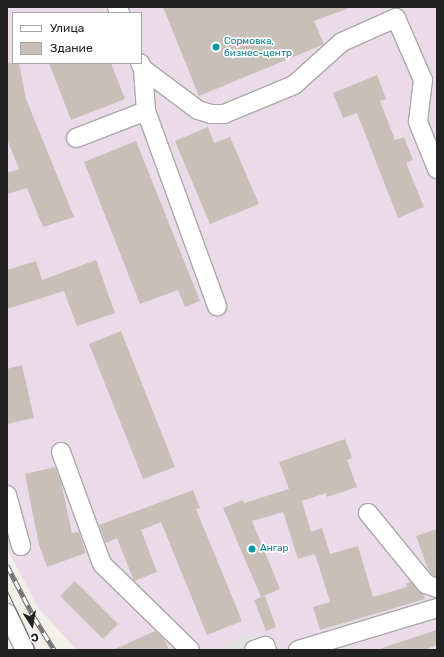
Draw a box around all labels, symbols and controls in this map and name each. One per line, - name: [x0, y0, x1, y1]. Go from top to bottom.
- legend: [12, 12, 142, 64]
- text: Улица: [50, 21, 84, 35]
- place label: Сормовка, бизнес-центр: [224, 35, 292, 58]
- text: Здание: [50, 41, 93, 55]
- marker: Сормовка, бизнес-центр: [211, 42, 221, 52]
- place label: Ангар: [260, 543, 289, 555]
- marker: Ангар: [247, 544, 257, 554]
- north arrow: [12, 605, 52, 645]
- text: С: [29, 630, 40, 644]

